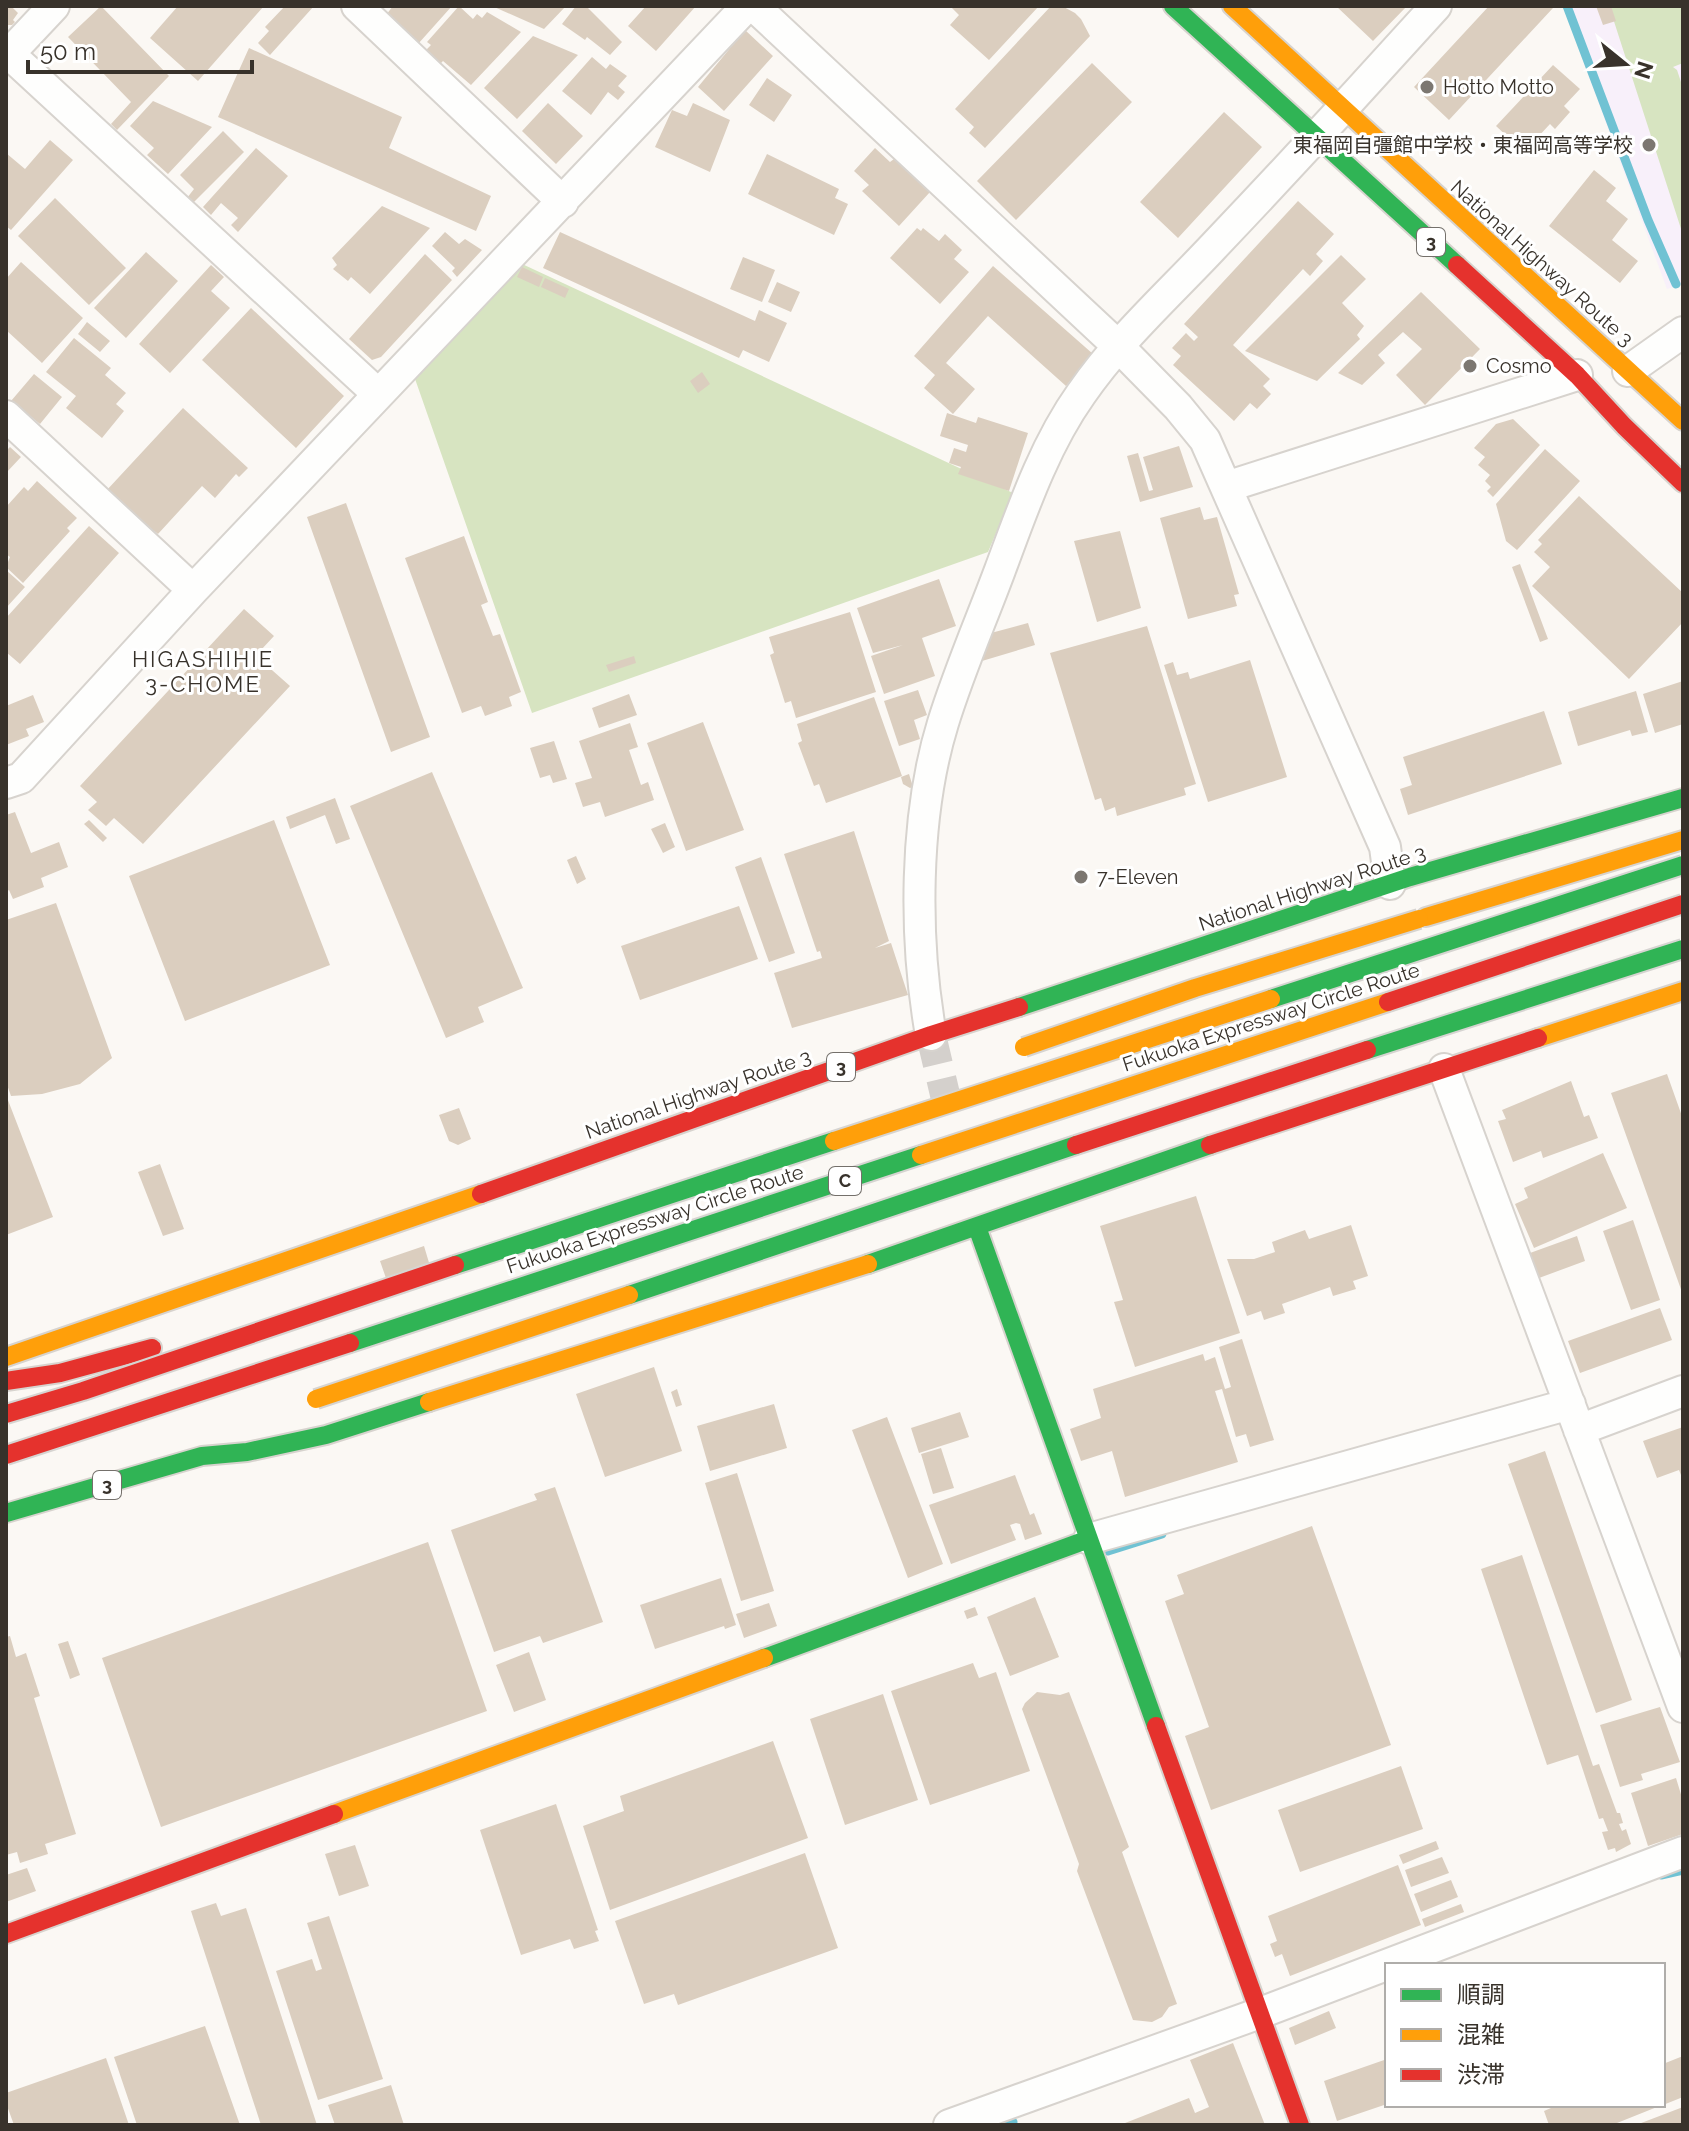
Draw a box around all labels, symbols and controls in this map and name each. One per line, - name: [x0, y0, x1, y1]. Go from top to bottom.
- scale bar: [28, 24, 252, 74]
- north arrow: [1585, 24, 1665, 104]
- text: 50 m: [40, 37, 96, 66]
- text: N: [1629, 58, 1659, 82]
- place label: Hotto Motto: [1443, 75, 1554, 99]
- marker: Hotto Motto: [1418, 78, 1436, 96]
- place label: 東福岡自彊館中学校・東福岡高等学校: [1293, 133, 1633, 157]
- marker: 東福岡自彊館中学校・東福岡高等学校: [1640, 136, 1658, 154]
- street label: National Highway Route 3: [1446, 175, 1638, 351]
- road number: 3: [1417, 228, 1445, 256]
- place label: Cosmo: [1486, 354, 1552, 378]
- marker: Cosmo: [1461, 357, 1479, 375]
- district label: HIGASHIHIE 3-CHOME: [132, 646, 274, 697]
- street label: National Highway Route 3: [1196, 840, 1428, 936]
- place label: 7-Eleven: [1097, 865, 1178, 889]
- marker: 7-Eleven: [1072, 868, 1090, 886]
- street label: Fukuoka Expressway Circle Route: [1119, 957, 1423, 1076]
- street label: National Highway Route 3: [582, 1044, 814, 1144]
- road number: 3: [827, 1053, 855, 1081]
- street label: Fukuoka Expressway Circle Route: [503, 1159, 807, 1278]
- road number: C: [829, 1167, 861, 1195]
- road number: 3: [93, 1471, 121, 1499]
- legend: [1385, 1963, 1665, 2107]
- text: 順調: [1457, 1980, 1505, 2009]
- text: 混雑: [1457, 2020, 1505, 2049]
- text: 渋滞: [1457, 2060, 1505, 2089]

